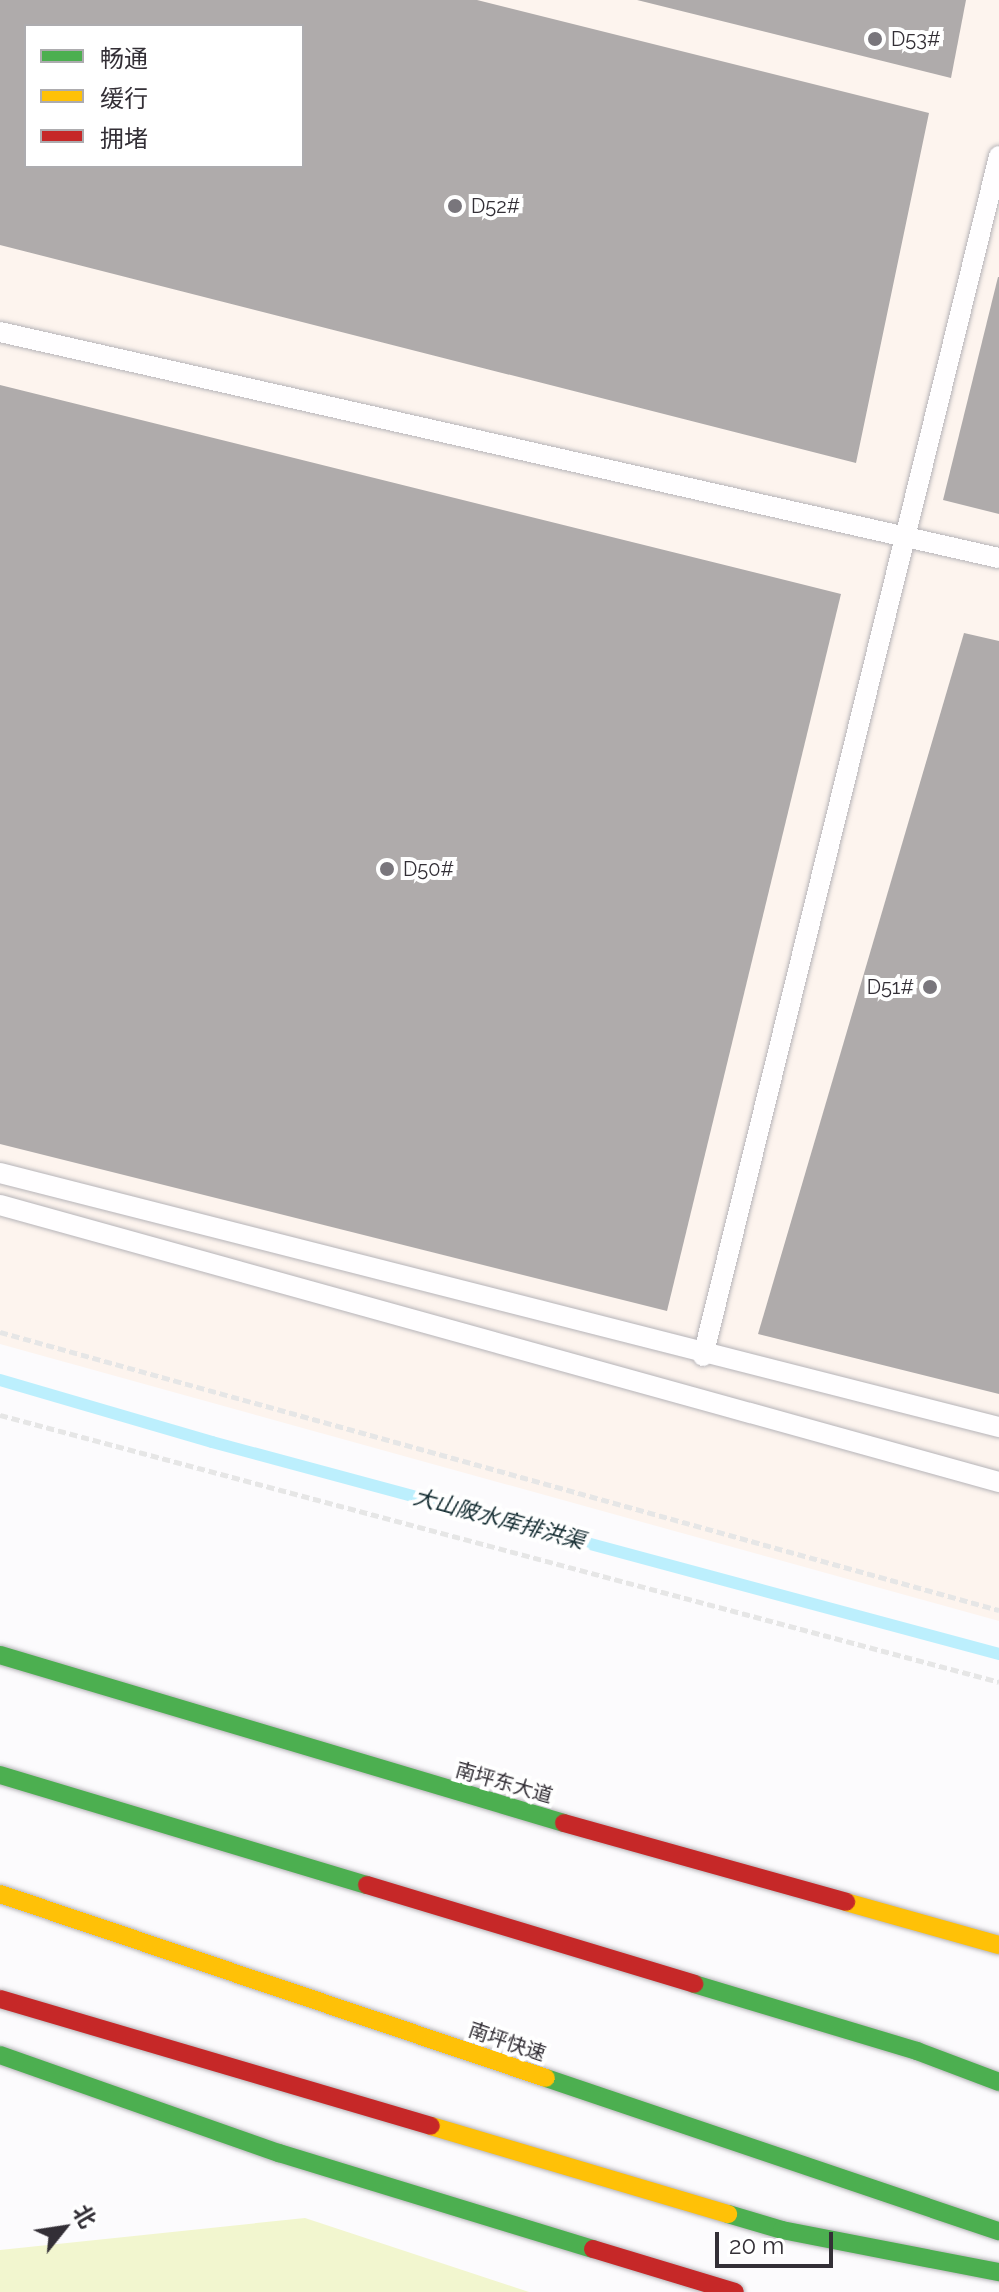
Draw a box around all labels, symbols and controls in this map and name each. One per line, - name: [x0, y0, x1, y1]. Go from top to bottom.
- legend: [24, 24, 304, 168]
- place label: D53#: [891, 27, 940, 51]
- marker: D53#: [866, 30, 884, 48]
- text: 畅通: [100, 44, 148, 73]
- text: 缓行: [100, 84, 148, 113]
- text: 拥堵: [100, 124, 148, 153]
- place label: D52#: [471, 194, 520, 218]
- marker: D52#: [446, 197, 464, 215]
- place label: D50#: [403, 857, 454, 881]
- marker: D50#: [378, 860, 396, 878]
- place label: D51#: [867, 975, 914, 999]
- marker: D51#: [921, 978, 939, 996]
- water label: 大山陂水库排洪渠: [411, 1483, 587, 1555]
- street label: 南坪东大道: [453, 1758, 555, 1808]
- street label: 南坪快速: [465, 2018, 549, 2066]
- north arrow: [24, 2188, 104, 2268]
- text: 北: [68, 2200, 102, 2232]
- scale bar: [719, 2216, 837, 2266]
- text: 20 m: [729, 2231, 784, 2260]

